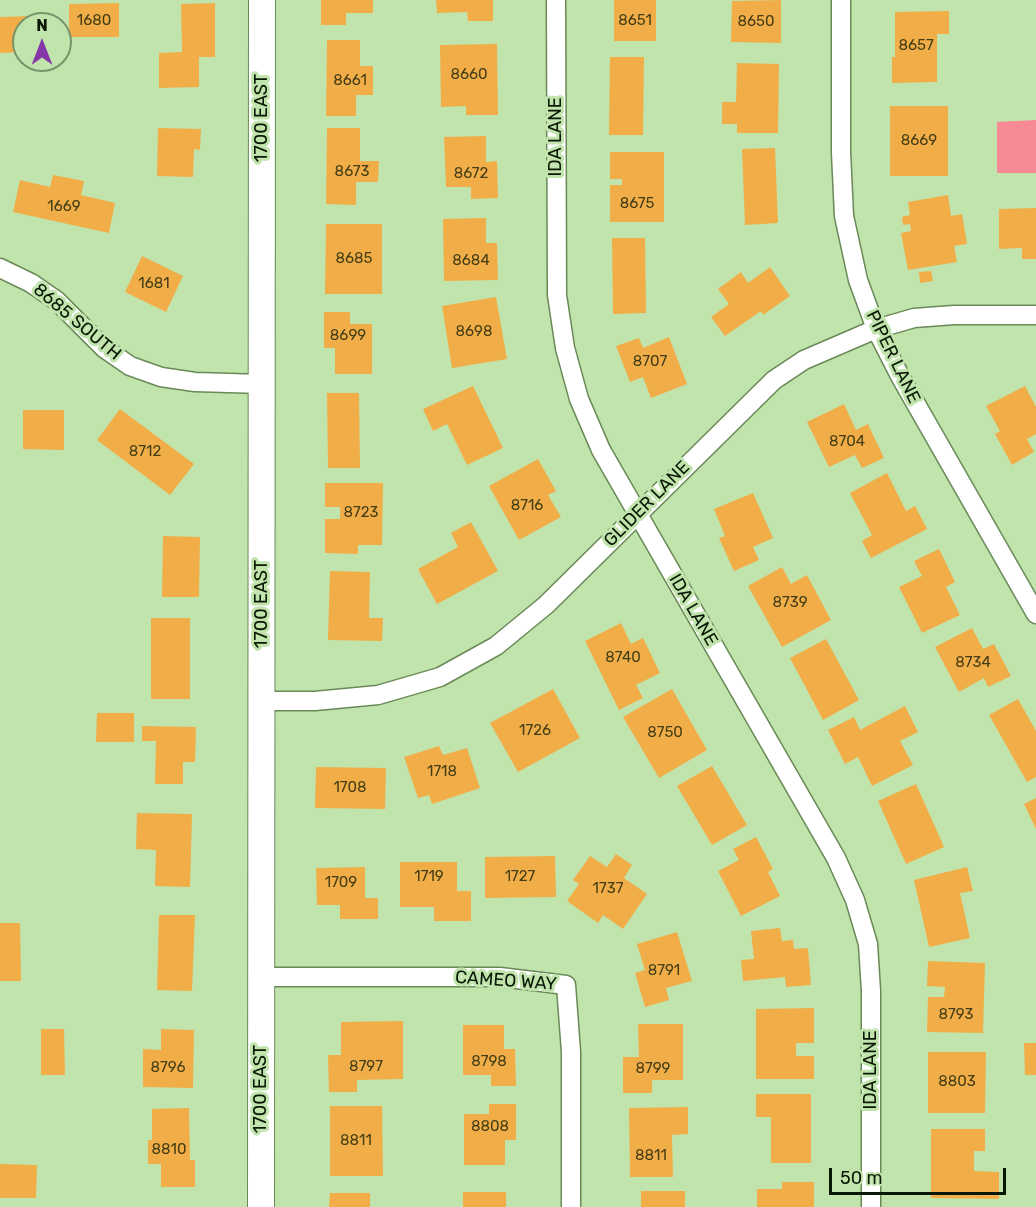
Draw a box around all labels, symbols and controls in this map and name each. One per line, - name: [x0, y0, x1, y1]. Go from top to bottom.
- north arrow: [12, 12, 72, 72]
- house number: 1680: [77, 12, 111, 30]
- house number: 8651: [618, 12, 652, 30]
- house number: 8650: [737, 13, 775, 31]
- text: N: [36, 16, 48, 35]
- house number: 8657: [898, 37, 934, 55]
- house number: 8660: [450, 66, 488, 84]
- house number: 8661: [333, 72, 367, 90]
- street label: 1700 EAST: [251, 74, 273, 162]
- street label: IDA LANE: [545, 97, 567, 177]
- house number: 8669: [901, 132, 937, 150]
- house number: 8673: [335, 163, 369, 181]
- house number: 8672: [454, 165, 488, 183]
- house number: 8675: [620, 195, 654, 213]
- house number: 1669: [47, 198, 81, 216]
- house number: 8685: [335, 250, 373, 268]
- house number: 8684: [452, 252, 490, 270]
- house number: 1681: [138, 275, 170, 293]
- street label: 8685 SOUTH: [29, 279, 125, 365]
- street label: PIPER LANE: [861, 307, 925, 407]
- house number: 8698: [455, 323, 493, 341]
- house number: 8699: [330, 327, 366, 345]
- house number: 8707: [633, 353, 667, 371]
- house number: 8704: [829, 433, 865, 451]
- house number: 8712: [129, 443, 161, 461]
- street label: GLIDER LANE: [600, 457, 694, 551]
- house number: 8716: [511, 497, 543, 515]
- house number: 8723: [343, 504, 379, 522]
- street label: 1700 EAST: [251, 560, 273, 648]
- street label: IDA LANE: [664, 570, 722, 650]
- house number: 8739: [772, 594, 808, 612]
- house number: 8740: [605, 649, 641, 667]
- house number: 8734: [955, 654, 991, 672]
- house number: 1726: [519, 722, 551, 740]
- house number: 8750: [647, 724, 683, 742]
- house number: 1718: [427, 763, 457, 781]
- house number: 1708: [333, 779, 367, 797]
- house number: 1719: [414, 868, 444, 886]
- house number: 1727: [505, 868, 535, 886]
- house number: 1709: [325, 874, 357, 892]
- house number: 1737: [593, 880, 623, 898]
- house number: 8791: [648, 962, 680, 980]
- street label: CAMEO WAY: [454, 967, 558, 995]
- house number: 8793: [939, 1006, 973, 1024]
- street label: IDA LANE: [860, 1030, 882, 1110]
- street label: 1700 EAST: [250, 1045, 272, 1133]
- house number: 8798: [471, 1053, 507, 1071]
- house number: 8797: [349, 1058, 383, 1076]
- house number: 8796: [150, 1059, 186, 1077]
- house number: 8799: [635, 1060, 671, 1078]
- house number: 8803: [938, 1073, 976, 1091]
- house number: 8808: [471, 1118, 509, 1136]
- house number: 8811: [340, 1132, 372, 1150]
- house number: 8810: [151, 1141, 187, 1159]
- house number: 8811: [635, 1147, 667, 1165]
- scale bar: [832, 1156, 1009, 1194]
- text: 50 m: [840, 1167, 883, 1189]

